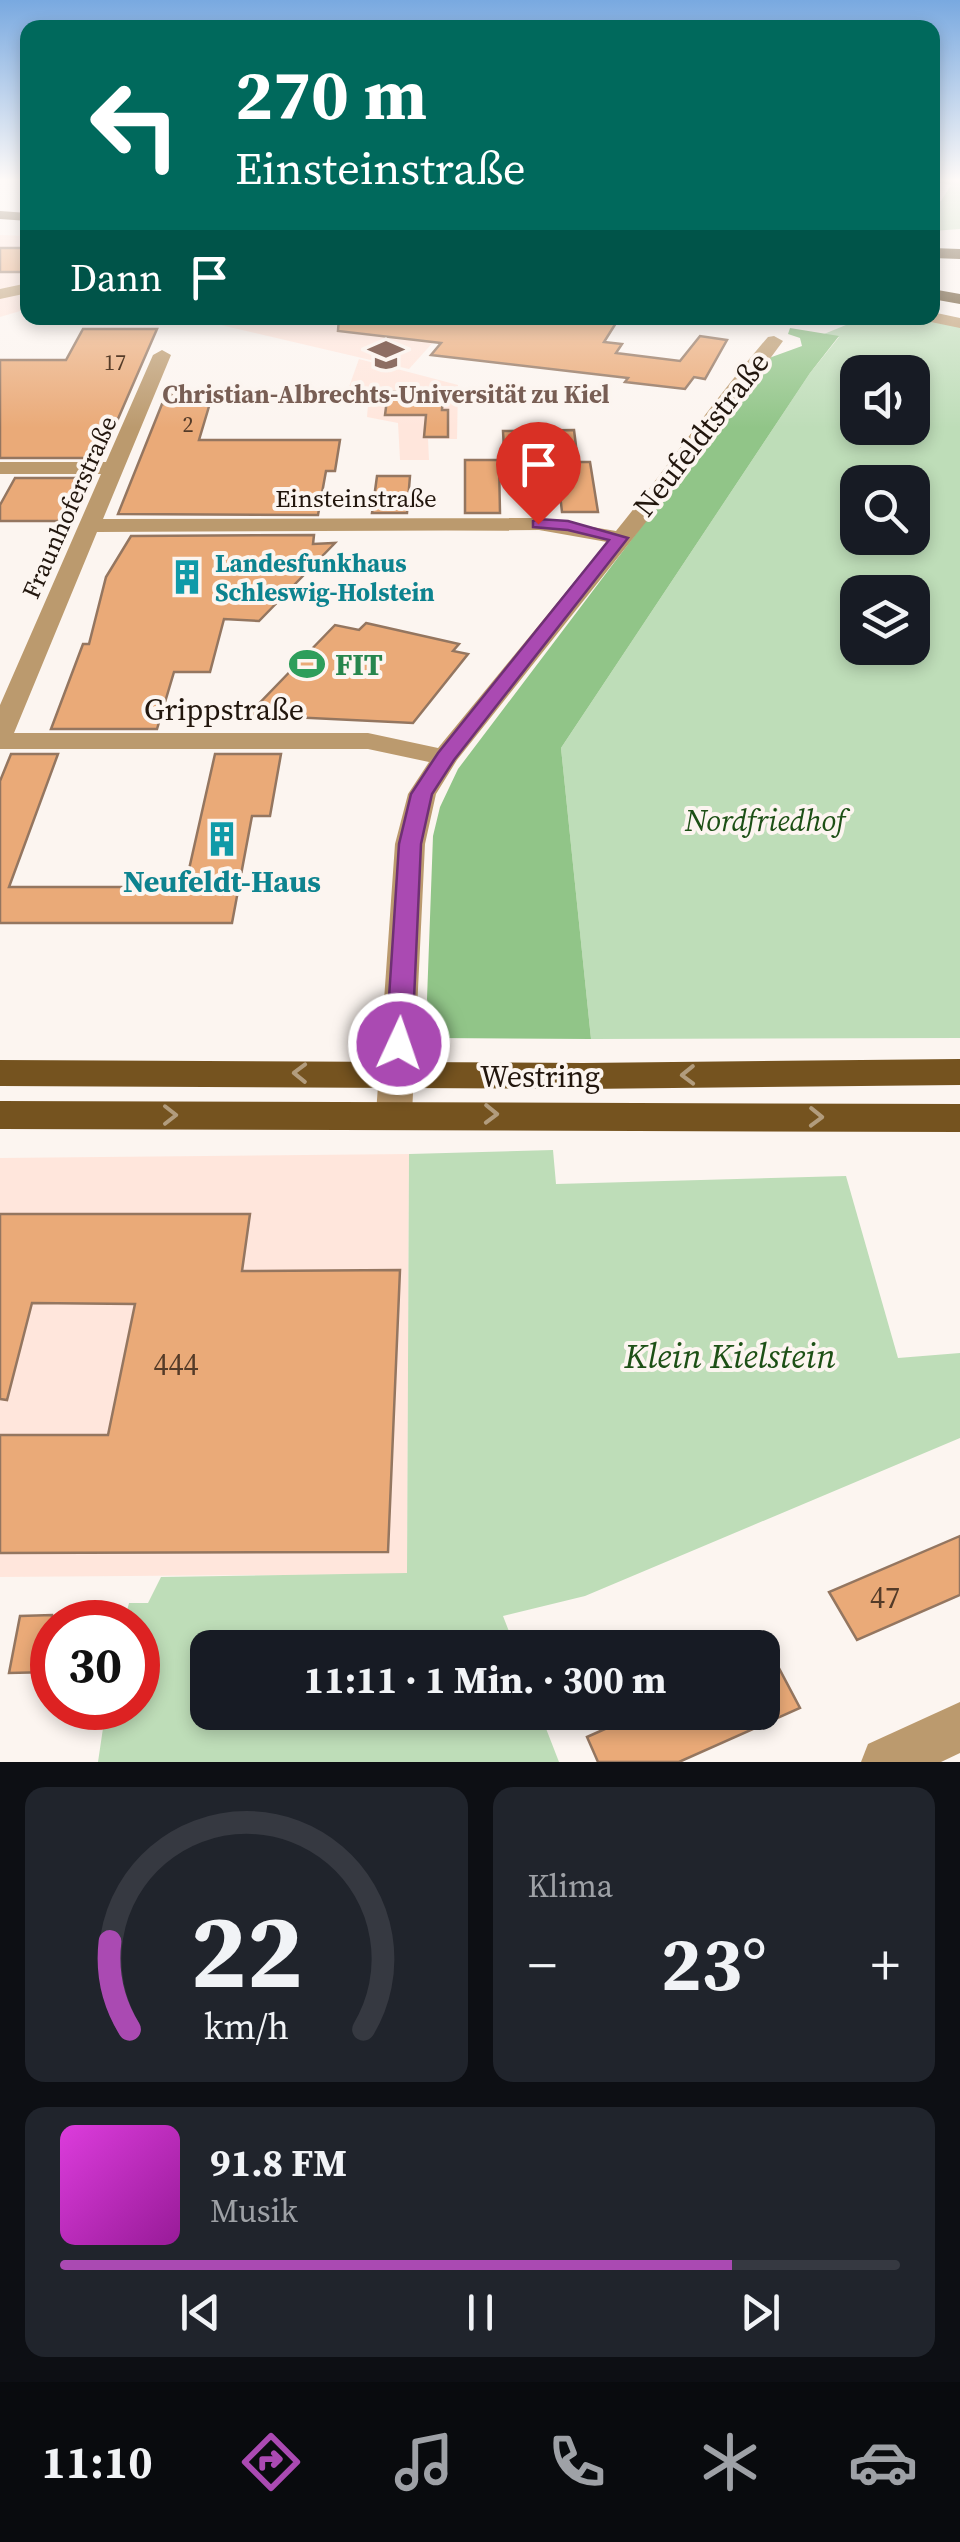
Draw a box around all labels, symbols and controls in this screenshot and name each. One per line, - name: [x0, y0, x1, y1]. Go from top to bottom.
- text: 270 m: [235, 46, 427, 142]
- icon: left: [70, 60, 200, 190]
- text: Einsteinstraße: [235, 137, 526, 199]
- icon: arrive: [182, 250, 237, 305]
- text: Dann: [70, 252, 162, 304]
- school or university icon: Christian-Albrechts-Universität zu Kiel: [367, 336, 405, 374]
- street label: Neufeldtstraße: [624, 343, 778, 525]
- house number: 17: [104, 347, 126, 377]
- map controls: [840, 355, 930, 665]
- button: sound: [840, 355, 930, 445]
- place label: Christian-Albrechts-Universität zu Kiel: [162, 377, 610, 411]
- house number: 2: [182, 409, 194, 439]
- street label: Fraunhoferstraße: [13, 410, 125, 604]
- pin: [496, 422, 581, 525]
- icon: arrive: [511, 437, 566, 492]
- button: search: [840, 465, 930, 555]
- street label: Einsteinstraße: [275, 481, 437, 515]
- place label: Landesfunkhaus Schleswig-Holstein: [215, 546, 435, 609]
- building icon: Landesfunkhaus Schleswig-Holstein: [168, 558, 206, 596]
- button: layers: [840, 575, 930, 665]
- place label: FIT: [335, 644, 383, 685]
- sports icon: FIT: [288, 645, 326, 683]
- street label: Grippstraße: [144, 689, 304, 730]
- park label: Nordfriedhof: [684, 800, 850, 841]
- building icon: Neufeldt-Haus: [203, 820, 241, 858]
- place label: Neufeldt-Haus: [123, 861, 321, 902]
- position arrow: [347, 992, 451, 1096]
- street label: Westring: [480, 1056, 600, 1097]
- one-way arrow: [291, 1063, 307, 1084]
- one-way arrow: [679, 1064, 694, 1086]
- one-way arrow: [484, 1103, 500, 1125]
- one-way arrow: [162, 1104, 178, 1126]
- one-way arrow: [810, 1106, 825, 1128]
- park label: Klein Kielstein: [623, 1332, 836, 1380]
- house number: 444: [154, 1344, 199, 1385]
- house number: 47: [870, 1577, 900, 1618]
- speed limit sign: 30: [30, 1600, 160, 1730]
- text: 11:11 · 1 Min. · 300 m: [303, 1654, 667, 1706]
- text: Klima: [528, 1864, 613, 1908]
- text: 22: [190, 1879, 303, 2022]
- text: 23°: [661, 1912, 767, 2015]
- text: −: [528, 1927, 557, 2002]
- text: +: [871, 1927, 900, 2002]
- text: km/h: [204, 2002, 289, 2051]
- text: 91.8 FM: [210, 2137, 347, 2189]
- text: Musik: [210, 2189, 298, 2233]
- icon: previous: [173, 2285, 228, 2340]
- icon: pause: [453, 2285, 508, 2340]
- icon: next: [733, 2285, 788, 2340]
- icon: directions: [236, 2427, 306, 2497]
- icon: music: [389, 2427, 459, 2497]
- icon: phone: [542, 2427, 612, 2497]
- icon: climate: [695, 2427, 765, 2497]
- icon: car: [848, 2427, 918, 2497]
- text: 11:10: [42, 2431, 153, 2493]

